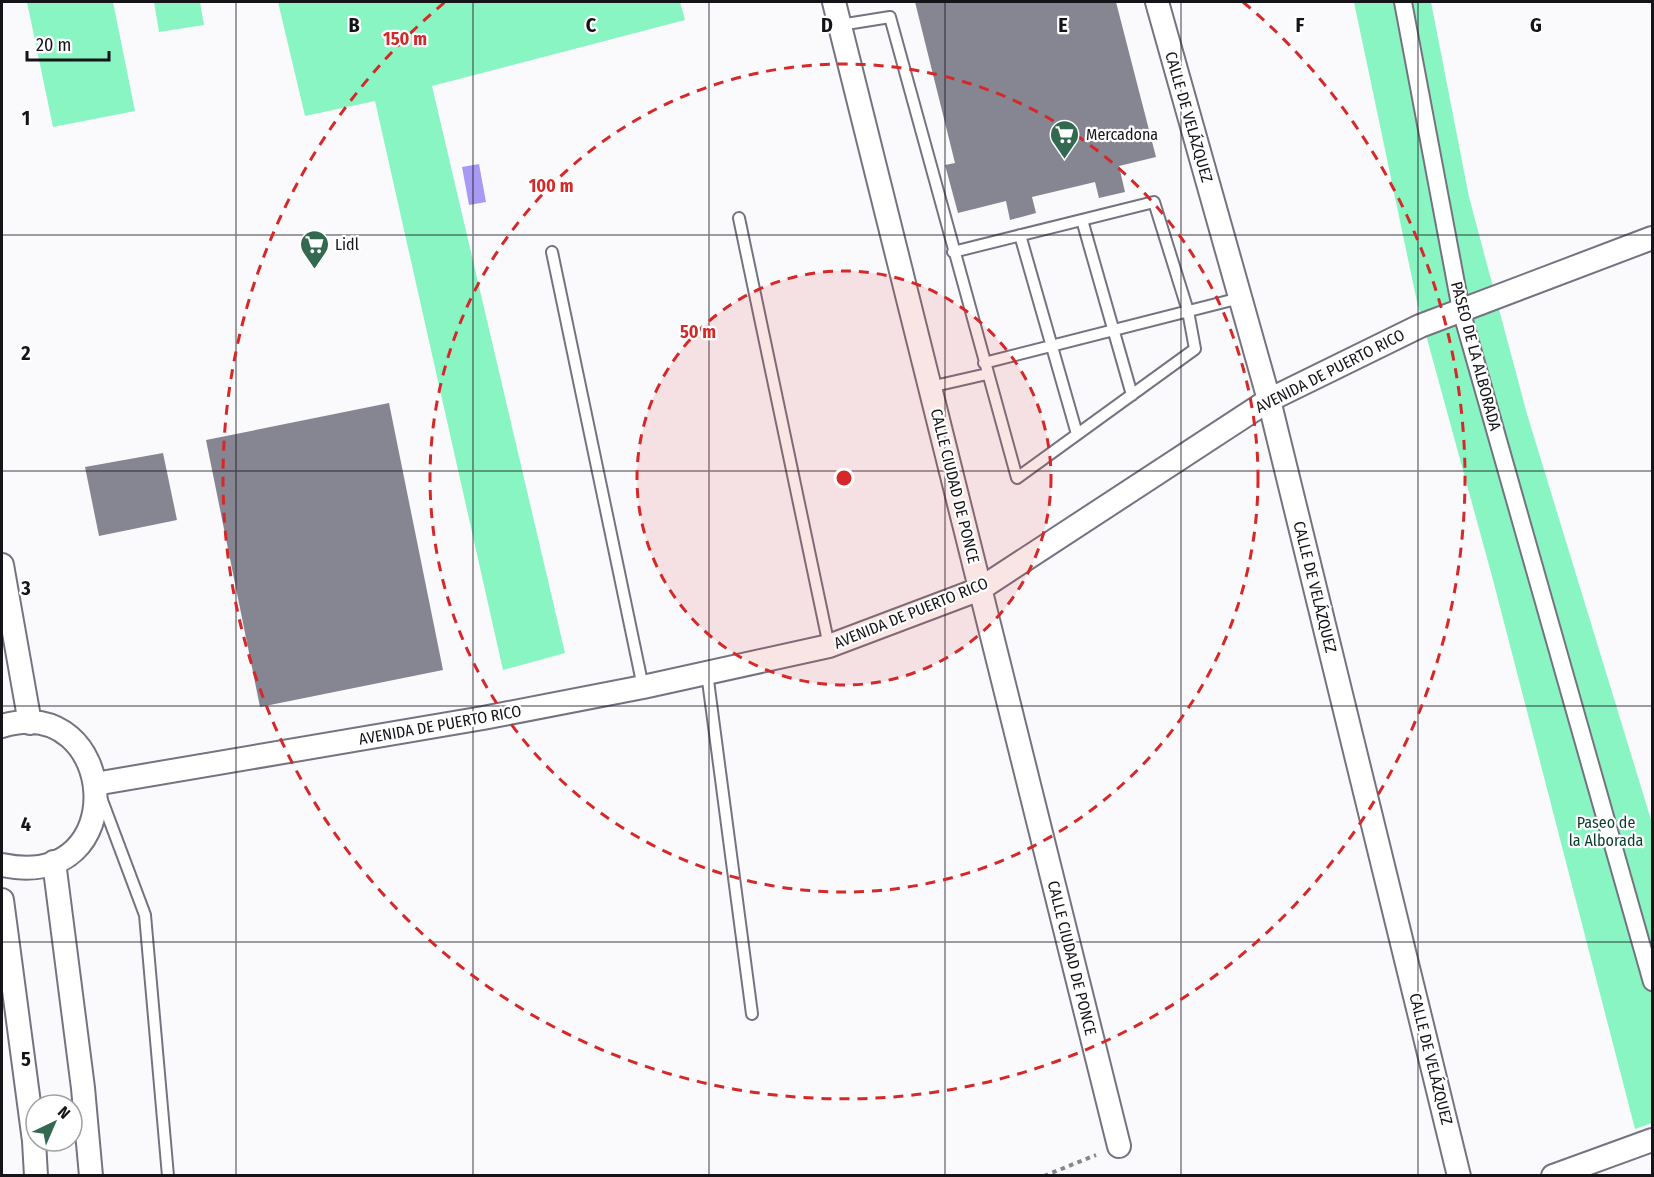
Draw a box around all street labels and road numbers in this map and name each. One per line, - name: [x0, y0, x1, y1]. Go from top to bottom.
- street label: CALLE DE VELÁZQUEZ: [1161, 49, 1217, 185]
- street label: PASEO DE LA ALBORADA: [1447, 279, 1505, 433]
- street label: AVENIDA DE PUERTO RICO: [1252, 325, 1408, 417]
- street label: CALLE CIUDAD DE PONCE: [927, 407, 983, 565]
- street label: CALLE DE VELÁZQUEZ: [1289, 519, 1341, 655]
- street label: AVENIDA DE PUERTO RICO: [831, 573, 991, 653]
- street label: AVENIDA DE PUERTO RICO: [357, 701, 523, 749]
- street label: CALLE CIUDAD DE PONCE: [1044, 879, 1100, 1037]
- street label: CALLE DE VELÁZQUEZ: [1405, 991, 1457, 1127]

